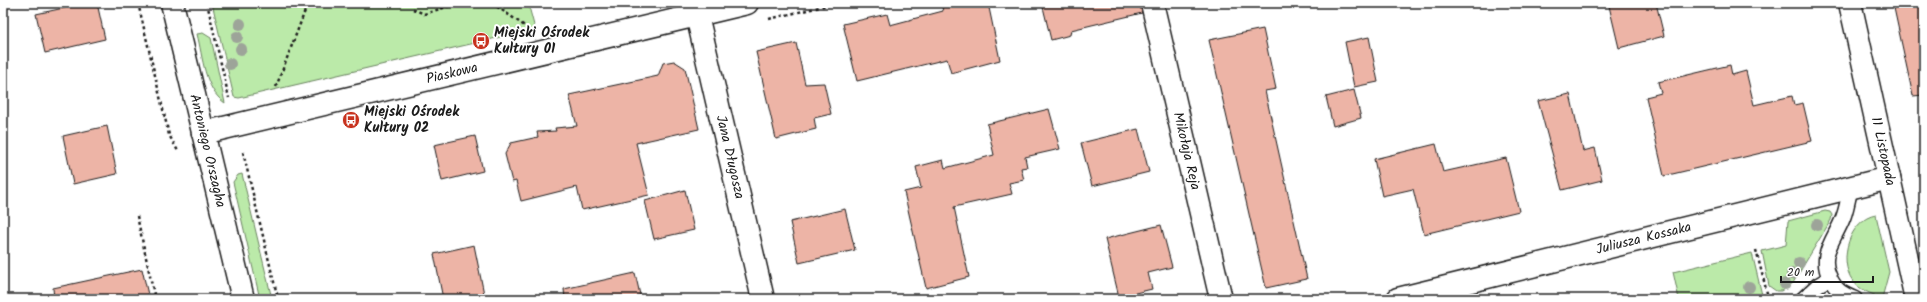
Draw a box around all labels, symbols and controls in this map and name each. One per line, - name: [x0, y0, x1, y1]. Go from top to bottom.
- place label: Miejski Ośrodek Kultury 01: [494, 22, 590, 60]
- bus stop icon: Miejski Ośrodek Kultury 01: [471, 31, 491, 51]
- street label: Piaskowa: [424, 57, 480, 90]
- street label: Antoniego Orszagha: [183, 92, 232, 210]
- place label: Miejski Ośrodek Kultury 02: [364, 101, 460, 139]
- bus stop icon: Miejski Ośrodek Kultury 02: [341, 110, 361, 130]
- street label: Mikołaja Reja: [1167, 110, 1206, 192]
- street label: Jana Długosza: [710, 113, 750, 201]
- street label: 11 Listopada: [1865, 115, 1901, 188]
- street label: Juliusza Kossaka: [1594, 216, 1694, 261]
- scale bar: [1781, 258, 1873, 284]
- text: 20 m: [1787, 263, 1815, 282]

